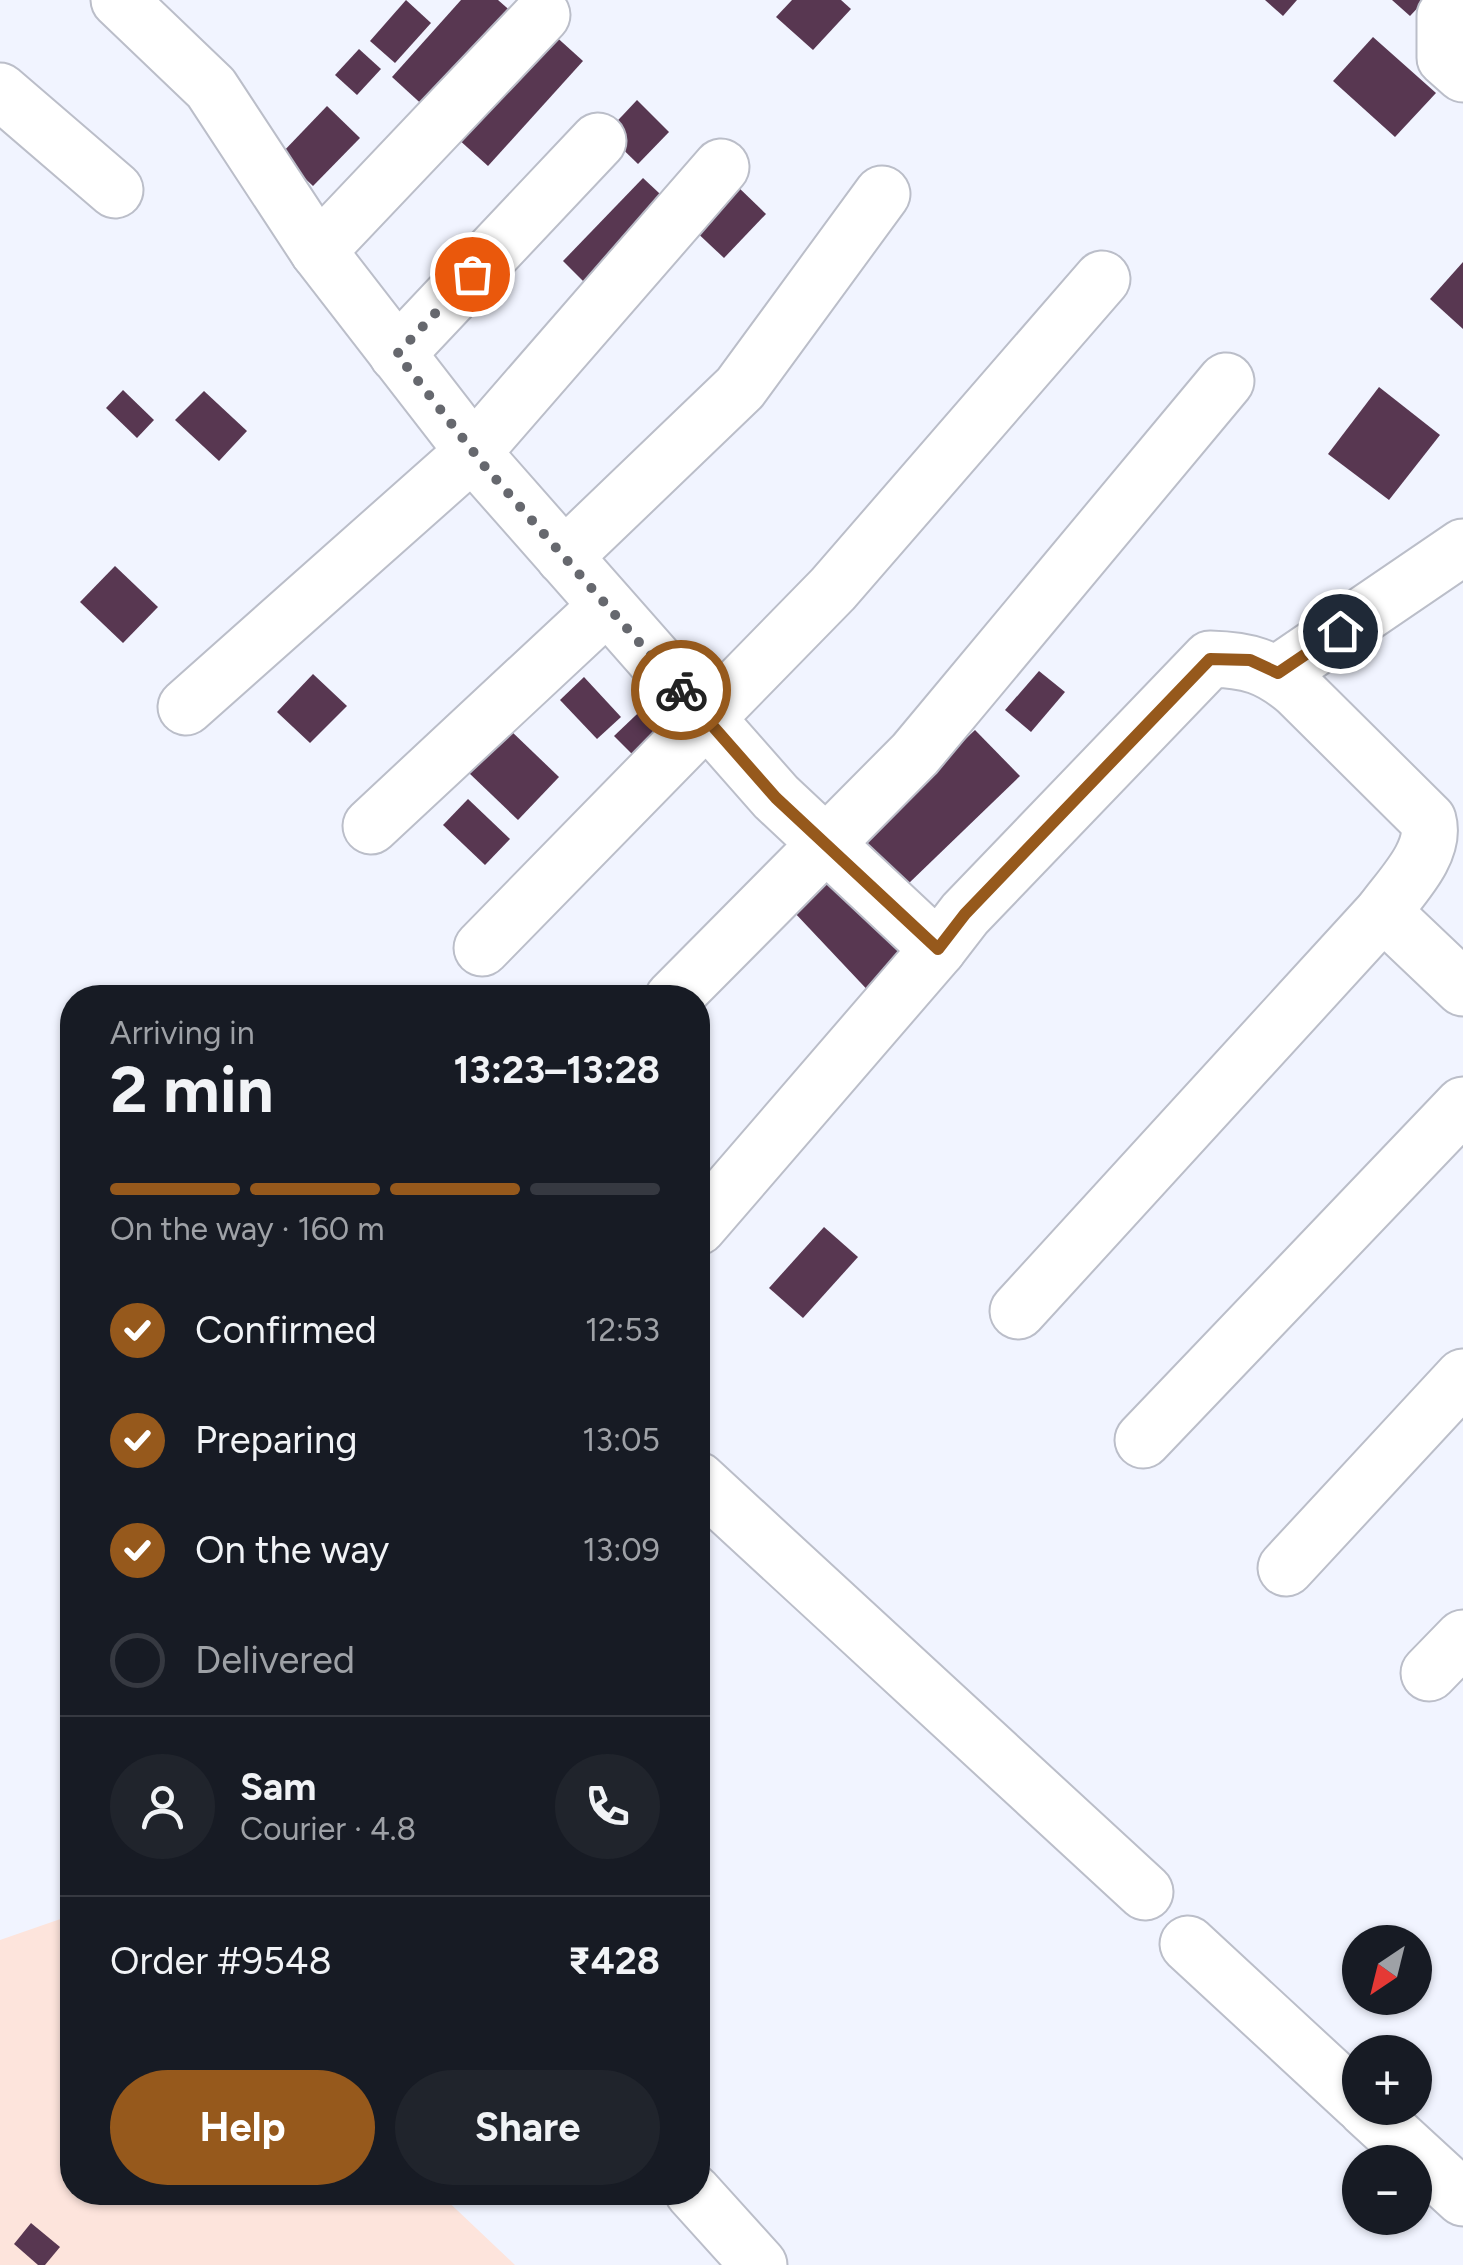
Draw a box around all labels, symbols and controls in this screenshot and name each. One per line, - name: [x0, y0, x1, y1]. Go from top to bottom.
- pin: [430, 232, 515, 317]
- icon: bag: [445, 247, 500, 302]
- pin: [1298, 589, 1383, 674]
- icon: home: [1313, 604, 1368, 659]
- courier: [631, 640, 731, 740]
- icon: bike: [654, 663, 709, 718]
- text: Arriving in: [110, 1014, 255, 1052]
- text: 13:23–13:28: [454, 1047, 660, 1093]
- text: 2 min: [110, 1050, 274, 1128]
- text: On the way · 160 m: [110, 1210, 384, 1248]
- icon: check: [110, 1303, 165, 1358]
- text: Confirmed: [195, 1307, 377, 1353]
- text: 12:53: [585, 1311, 660, 1349]
- icon: check: [110, 1413, 165, 1468]
- text: Preparing: [195, 1417, 357, 1463]
- text: 13:05: [582, 1421, 660, 1459]
- icon: check: [110, 1523, 165, 1578]
- text: On the way: [195, 1527, 389, 1573]
- text: 13:09: [583, 1531, 660, 1569]
- text: Delivered: [195, 1637, 355, 1683]
- button: person: [110, 1754, 215, 1859]
- button: phone: [555, 1754, 660, 1859]
- text: Sam: [240, 1764, 316, 1810]
- text: Courier · 4.8: [240, 1810, 416, 1848]
- north arrow: [1342, 1925, 1432, 2015]
- map controls: [1342, 1925, 1432, 2235]
- text: Order #9548: [110, 1938, 332, 1984]
- text: ₹428: [568, 1938, 660, 1984]
- button: +: [1342, 2035, 1432, 2125]
- button: Help: [110, 2070, 375, 2185]
- button: Share: [395, 2070, 660, 2185]
- button: −: [1342, 2145, 1432, 2235]

